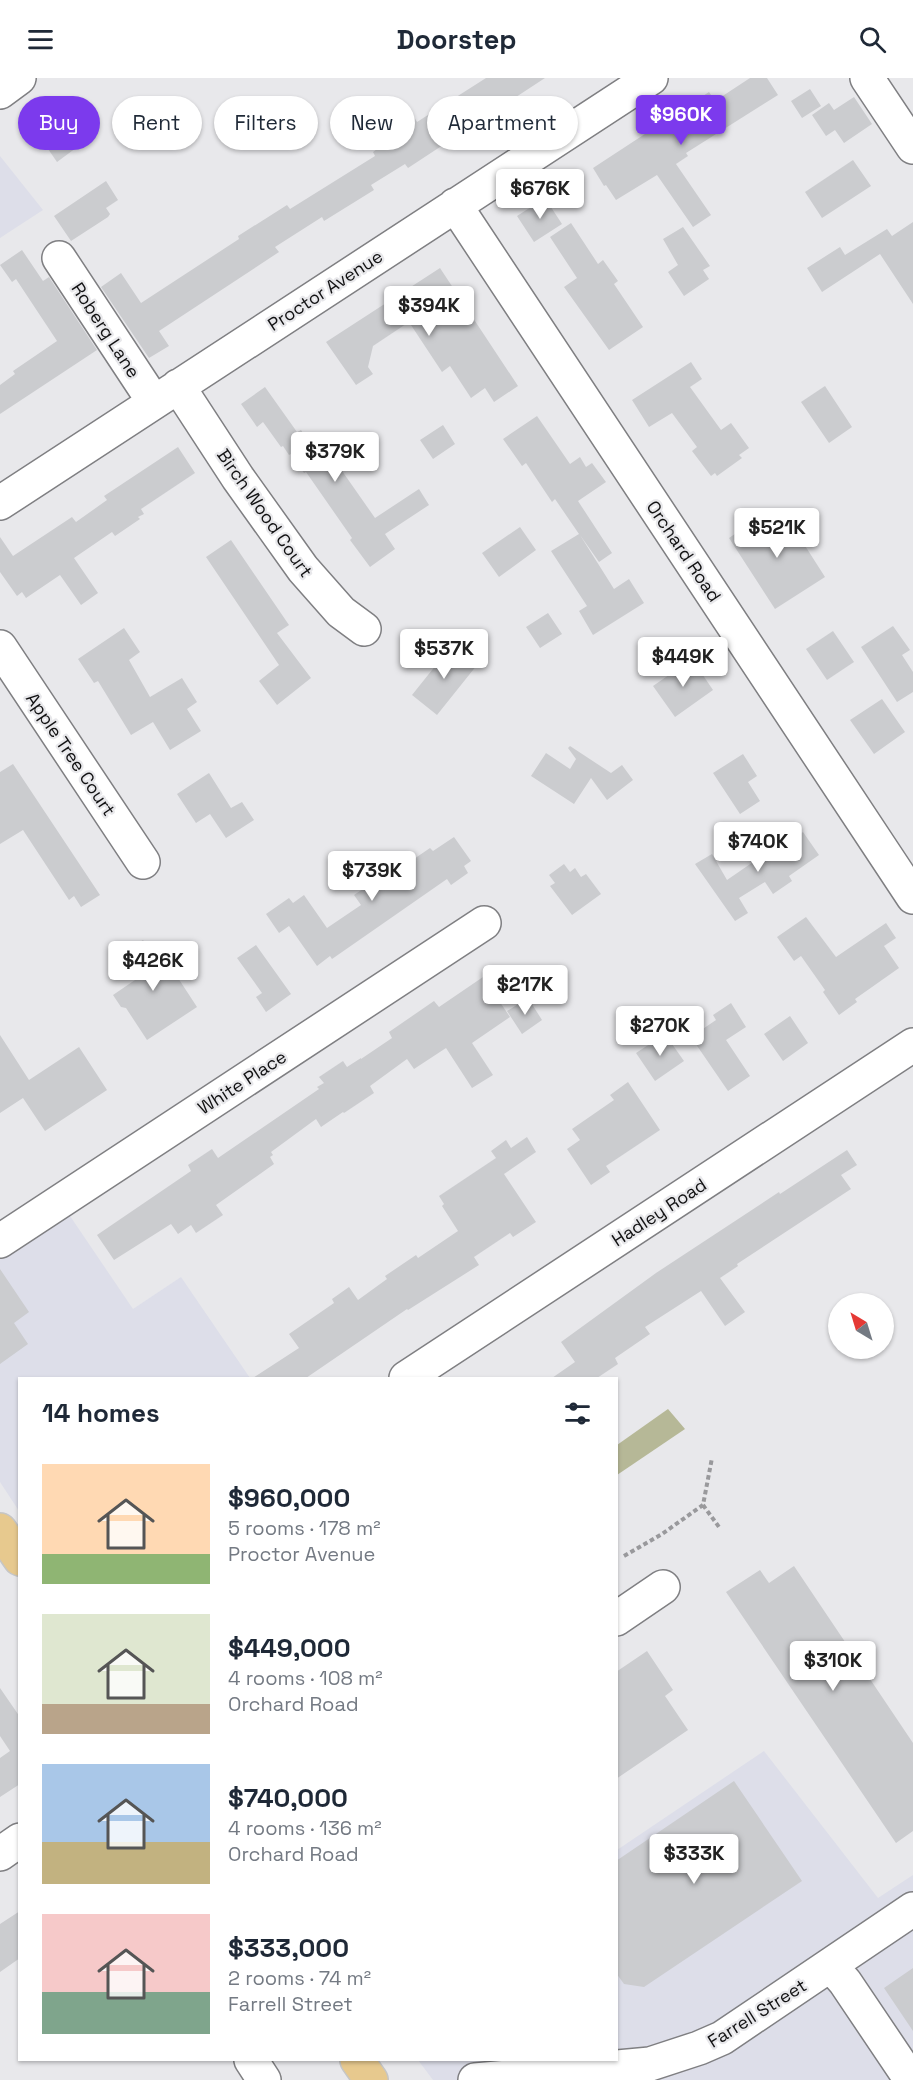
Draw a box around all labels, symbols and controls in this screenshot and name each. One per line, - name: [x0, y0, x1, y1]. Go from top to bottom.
- text: Doorstep: [397, 22, 516, 57]
- icon: menu: [24, 23, 57, 56]
- icon: search: [856, 23, 889, 56]
- pin: $960K: [639, 95, 723, 146]
- chip: Buy: [18, 96, 100, 150]
- chip: Rent: [112, 96, 202, 150]
- chip: Filters: [214, 96, 318, 150]
- chip: New: [330, 96, 415, 150]
- chip: Apartment: [427, 96, 578, 150]
- text: $960K: [650, 101, 712, 127]
- pin: $676K: [498, 169, 582, 220]
- text: $676K: [510, 175, 570, 201]
- street label: Proctor Avenue: [263, 244, 387, 336]
- street label: Roberg Lane: [67, 278, 145, 382]
- pin: $394K: [387, 286, 471, 337]
- text: $394K: [398, 292, 460, 318]
- pin: $379K: [293, 432, 377, 483]
- text: $379K: [305, 438, 365, 464]
- street label: Birch Wood Court: [212, 444, 318, 582]
- street label: Orchard Road: [642, 496, 726, 606]
- pin: $521K: [735, 508, 819, 559]
- text: $521K: [748, 514, 806, 540]
- pin: $537K: [402, 629, 486, 680]
- text: $537K: [414, 635, 474, 661]
- pin: $449K: [641, 637, 725, 688]
- text: $449K: [652, 643, 714, 669]
- street label: Apple Tree Court: [21, 688, 121, 820]
- pin: $740K: [716, 822, 800, 873]
- text: $740K: [728, 828, 788, 854]
- pin: $739K: [330, 851, 414, 902]
- text: $739K: [342, 857, 402, 883]
- pin: $426K: [111, 941, 195, 992]
- text: $426K: [122, 947, 184, 973]
- pin: $217K: [483, 965, 567, 1016]
- text: $217K: [497, 971, 553, 997]
- pin: $270K: [618, 1006, 702, 1057]
- text: $270K: [630, 1012, 690, 1038]
- street label: White Place: [193, 1045, 291, 1119]
- street label: Hadley Road: [607, 1173, 711, 1251]
- north arrow: [828, 1293, 894, 1359]
- map controls: [828, 1293, 894, 1359]
- text: 14 homes: [42, 1396, 160, 1430]
- icon: filters: [561, 1397, 594, 1430]
- text: $960,000: [228, 1481, 350, 1515]
- icon: home: [90, 1488, 162, 1560]
- text: 5 rooms · 178 m²: [228, 1515, 380, 1541]
- text: Proctor Avenue: [228, 1541, 375, 1567]
- text: $449,000: [228, 1631, 351, 1665]
- icon: home: [90, 1638, 162, 1710]
- pin: $310K: [791, 1641, 875, 1692]
- text: $310K: [804, 1647, 862, 1673]
- text: 4 rooms · 108 m²: [228, 1665, 383, 1691]
- text: Orchard Road: [228, 1691, 359, 1717]
- text: $740,000: [228, 1781, 348, 1815]
- icon: home: [90, 1788, 162, 1860]
- text: 4 rooms · 136 m²: [228, 1815, 382, 1841]
- pin: $333K: [652, 1834, 736, 1885]
- text: $333K: [663, 1840, 725, 1866]
- text: Orchard Road: [228, 1841, 359, 1867]
- text: $333,000: [228, 1931, 349, 1965]
- icon: home: [90, 1938, 162, 2010]
- text: 2 rooms · 74 m²: [228, 1965, 371, 1991]
- street label: Farrell Street: [703, 1973, 811, 2053]
- text: Farrell Street: [228, 1991, 353, 2017]

